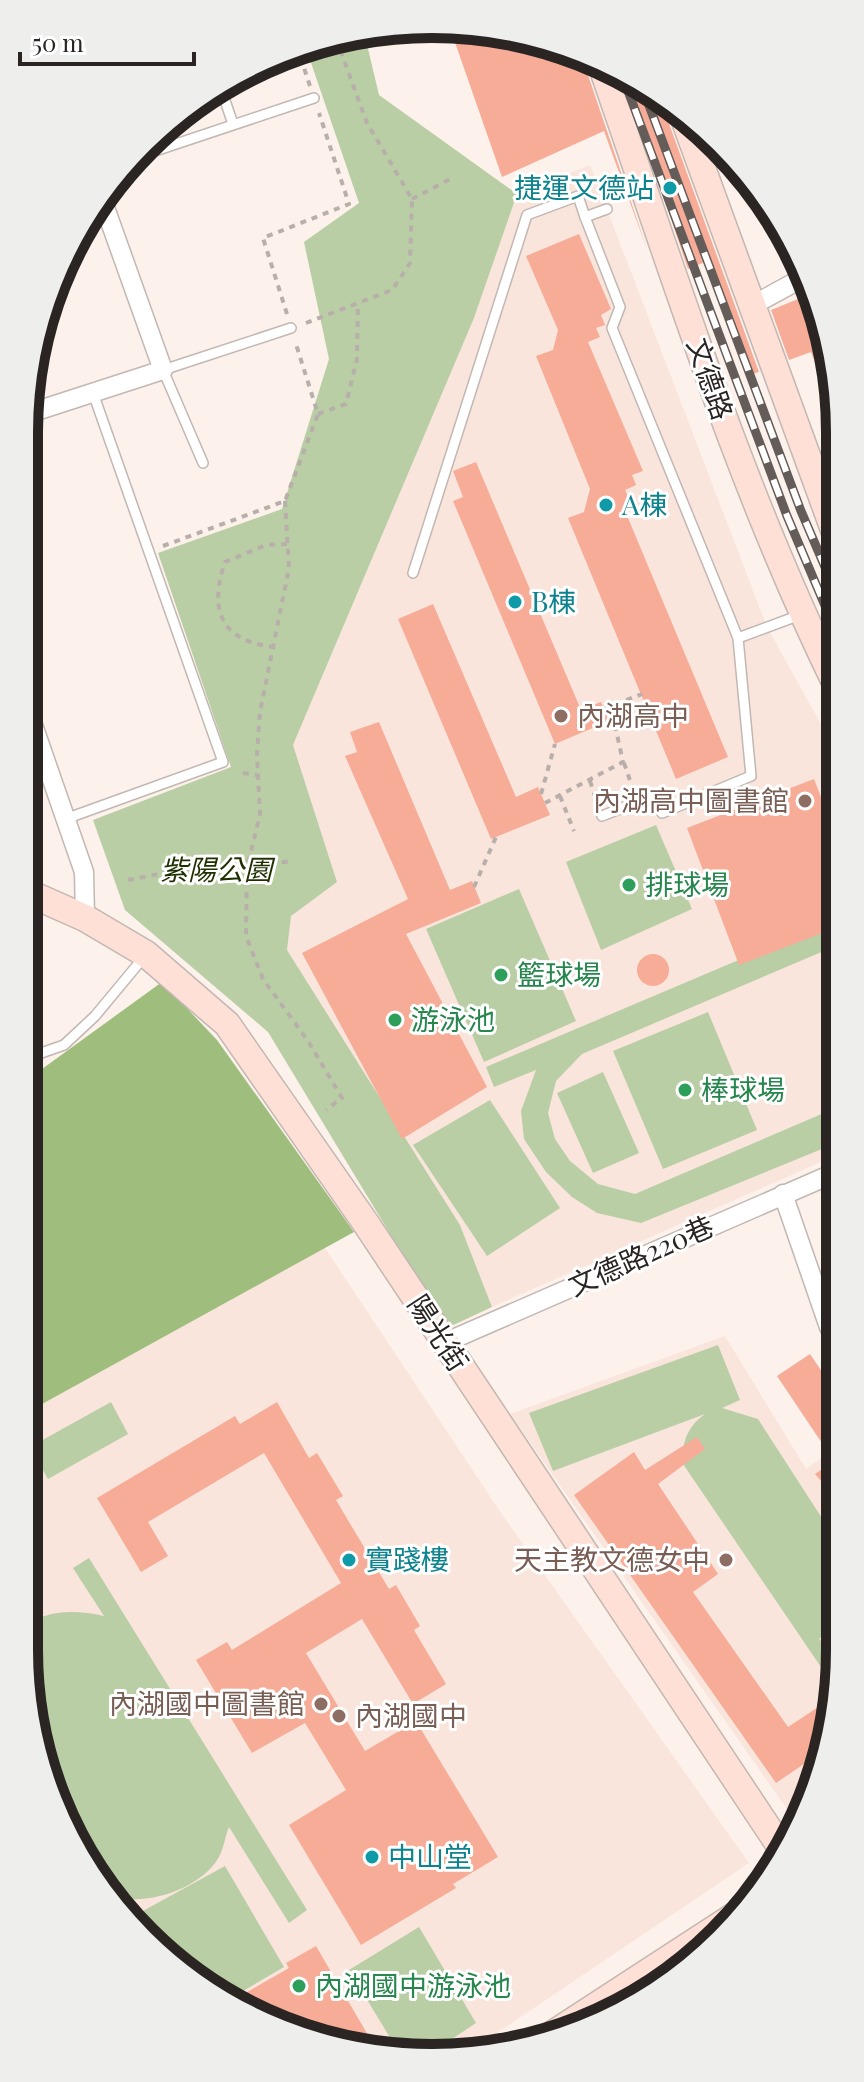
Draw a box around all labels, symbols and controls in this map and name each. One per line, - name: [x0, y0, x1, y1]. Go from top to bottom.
- scale bar: [20, 16, 194, 66]
- text: 50 m: [32, 26, 84, 58]
- place label: 捷運文德站: [514, 168, 654, 205]
- marker: 捷運文德站: [661, 179, 679, 197]
- street label: 文德路: [680, 333, 743, 424]
- place label: A棟: [621, 485, 668, 522]
- marker: A棟: [597, 496, 615, 514]
- place label: B棟: [531, 582, 576, 619]
- marker: B棟: [506, 593, 524, 611]
- place label: 內湖高中: [577, 696, 689, 733]
- marker: 內湖高中: [552, 707, 570, 725]
- place label: 內湖高中圖書館: [593, 781, 789, 818]
- marker: 內湖高中圖書館: [796, 792, 814, 810]
- park label: 紫陽公園: [160, 850, 276, 887]
- place label: 排球場: [645, 865, 729, 902]
- marker: 排球場: [620, 876, 638, 894]
- place label: 籃球場: [517, 955, 601, 992]
- marker: 籃球場: [492, 966, 510, 984]
- place label: 游泳池: [411, 1000, 495, 1037]
- marker: 游泳池: [386, 1011, 404, 1029]
- place label: 棒球場: [701, 1070, 785, 1107]
- marker: 棒球場: [676, 1081, 694, 1099]
- street label: 文德路220巷: [562, 1206, 719, 1303]
- street label: 陽光街: [401, 1287, 478, 1377]
- place label: 實踐樓: [365, 1540, 449, 1577]
- place label: 天主教文德女中: [514, 1540, 710, 1577]
- marker: 實踐樓: [340, 1551, 358, 1569]
- marker: 天主教文德女中: [717, 1551, 735, 1569]
- place label: 內湖國中圖書館: [109, 1684, 305, 1721]
- marker: 內湖國中圖書館: [312, 1695, 330, 1713]
- place label: 內湖國中: [355, 1696, 467, 1733]
- marker: 內湖國中: [330, 1707, 348, 1725]
- place label: 中山堂: [388, 1837, 472, 1874]
- marker: 中山堂: [363, 1848, 381, 1866]
- place label: 內湖國中游泳池: [315, 1966, 511, 2003]
- marker: 內湖國中游泳池: [290, 1977, 308, 1995]

